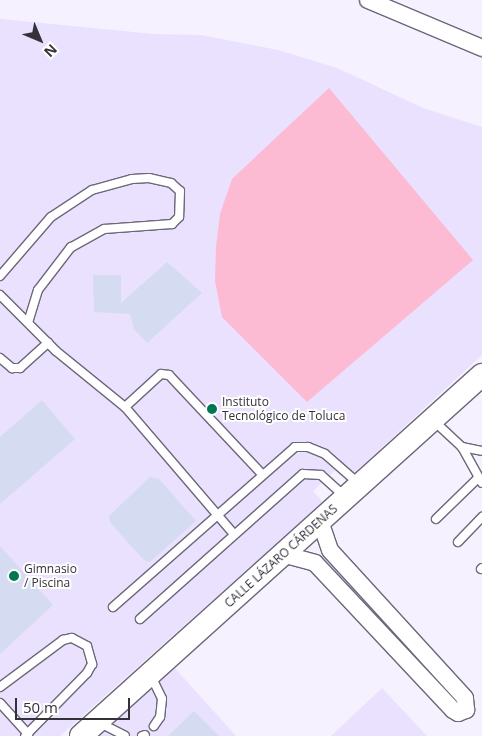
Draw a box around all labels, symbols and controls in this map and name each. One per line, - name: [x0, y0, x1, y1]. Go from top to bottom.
- north arrow: [15, 15, 65, 65]
- text: N: [40, 40, 62, 62]
- place label: Instituto Tecnológico de Toluca: [222, 395, 345, 423]
- marker: Instituto Tecnológico de Toluca: [206, 403, 218, 415]
- street label: CALLE LÁZARO CÁRDENAS: [222, 502, 340, 610]
- place label: Gimnasio / Piscina: [24, 562, 77, 590]
- marker: Gimnasio / Piscina: [8, 570, 20, 582]
- scale bar: [18, 688, 132, 720]
- text: 50 m: [23, 697, 58, 717]

